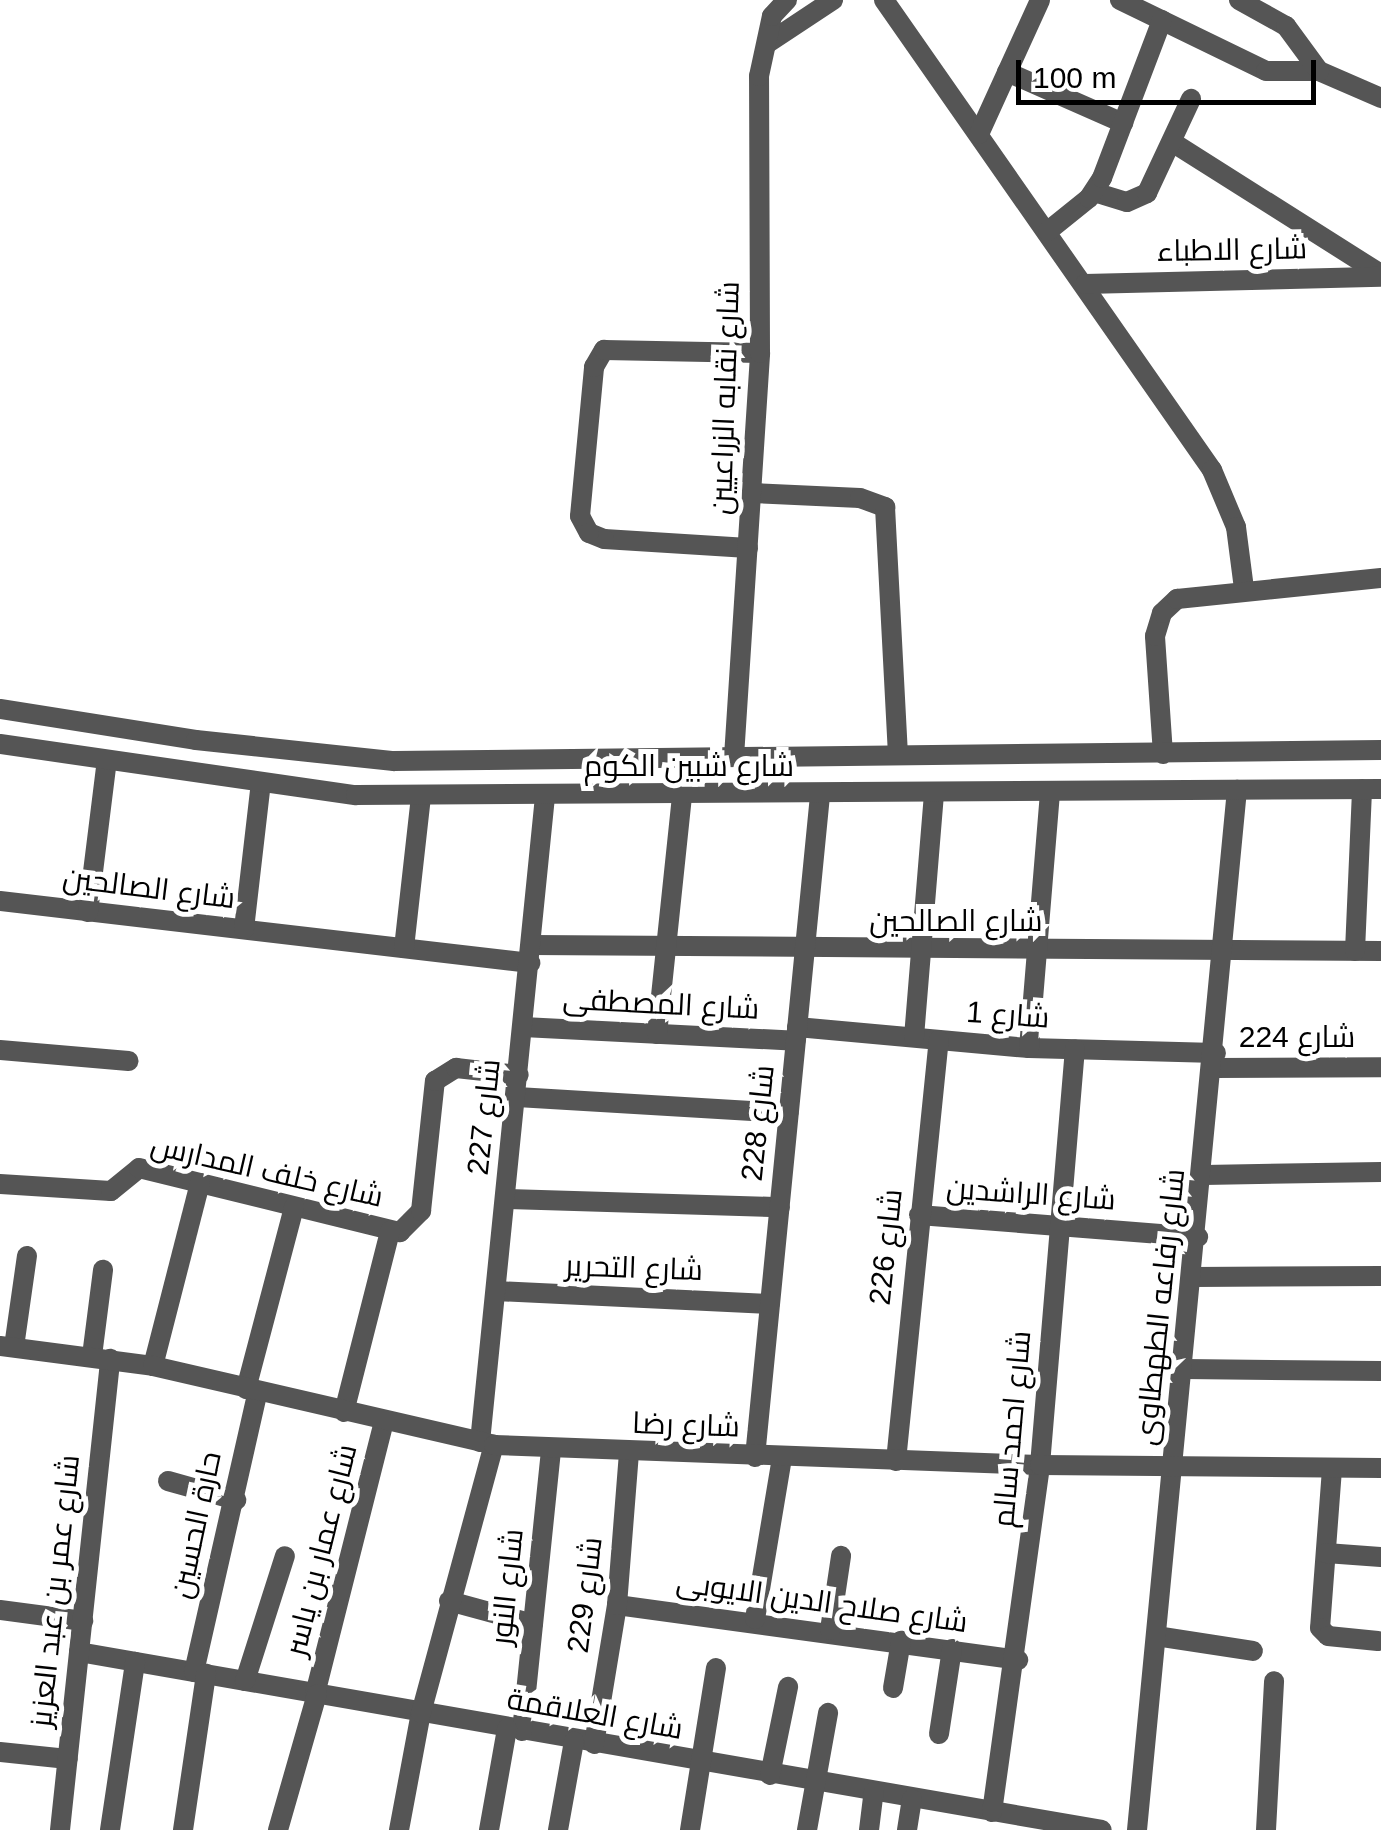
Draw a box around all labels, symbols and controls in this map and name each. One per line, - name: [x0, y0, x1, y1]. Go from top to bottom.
- scale bar: [1021, 40, 1321, 102]
- text: 100 m: [1033, 61, 1116, 94]
- street label: شارع الاطباء: [1157, 231, 1307, 269]
- street label: شارع نقابه الزراعيين: [703, 281, 747, 515]
- street label: شارع شبين الكوم: [584, 748, 794, 784]
- street label: شارع الصالحين: [61, 860, 237, 916]
- street label: شارع الصالحين: [869, 903, 1043, 939]
- street label: شارع المصطفى: [562, 981, 760, 1027]
- street label: شارع 1: [965, 994, 1051, 1036]
- street label: شارع 224: [1239, 1019, 1355, 1055]
- street label: شارع 227: [460, 1057, 508, 1177]
- street label: شارع 228: [734, 1063, 782, 1183]
- street label: شارع خلف المدارس: [147, 1127, 387, 1215]
- street label: شارع رفاعه الطهطاوى: [1128, 1167, 1192, 1447]
- street label: شارع الراشدين: [945, 1170, 1117, 1218]
- street label: شارع 226: [862, 1187, 910, 1307]
- street label: شارع التحرير: [564, 1248, 704, 1288]
- street label: شارع احمد سالم: [985, 1329, 1039, 1529]
- street label: شارع رضا: [632, 1405, 740, 1445]
- street label: شارع عمار بن ياسر: [277, 1440, 365, 1660]
- street label: حارة الحسين: [163, 1448, 229, 1602]
- street label: شارع عمر بن عبد العزيز: [23, 1453, 87, 1729]
- street label: شارع النور: [483, 1527, 531, 1647]
- street label: شارع 229: [560, 1535, 610, 1655]
- street label: شارع صلاح الدين الايوبى: [674, 1564, 970, 1640]
- street label: شارع العلاقمة: [504, 1681, 686, 1747]

